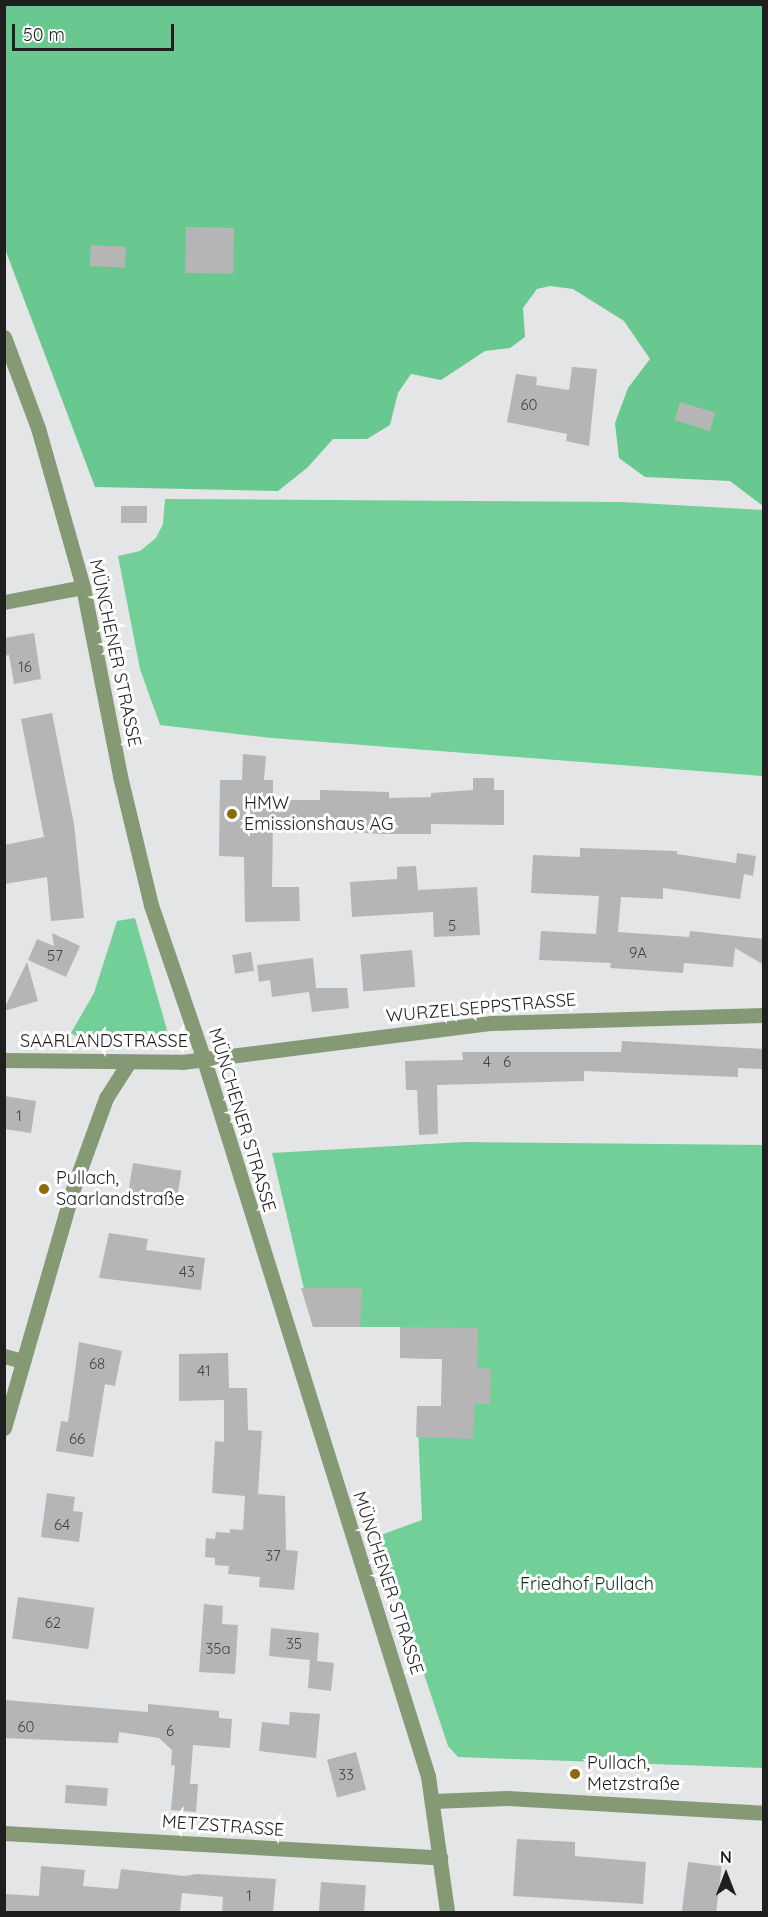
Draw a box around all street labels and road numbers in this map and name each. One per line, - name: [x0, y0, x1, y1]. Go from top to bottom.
- street label: MÜNCHENER STRASSE: [85, 557, 145, 749]
- street label: WURZELSEPPSTRASSE: [385, 989, 577, 1027]
- street label: MÜNCHENER STRASSE: [204, 1025, 280, 1215]
- street label: SAARLANDSTRASSE: [20, 1030, 188, 1052]
- street label: MÜNCHENER STRASSE: [348, 1489, 428, 1677]
- street label: METZSTRASSE: [161, 1811, 285, 1841]

